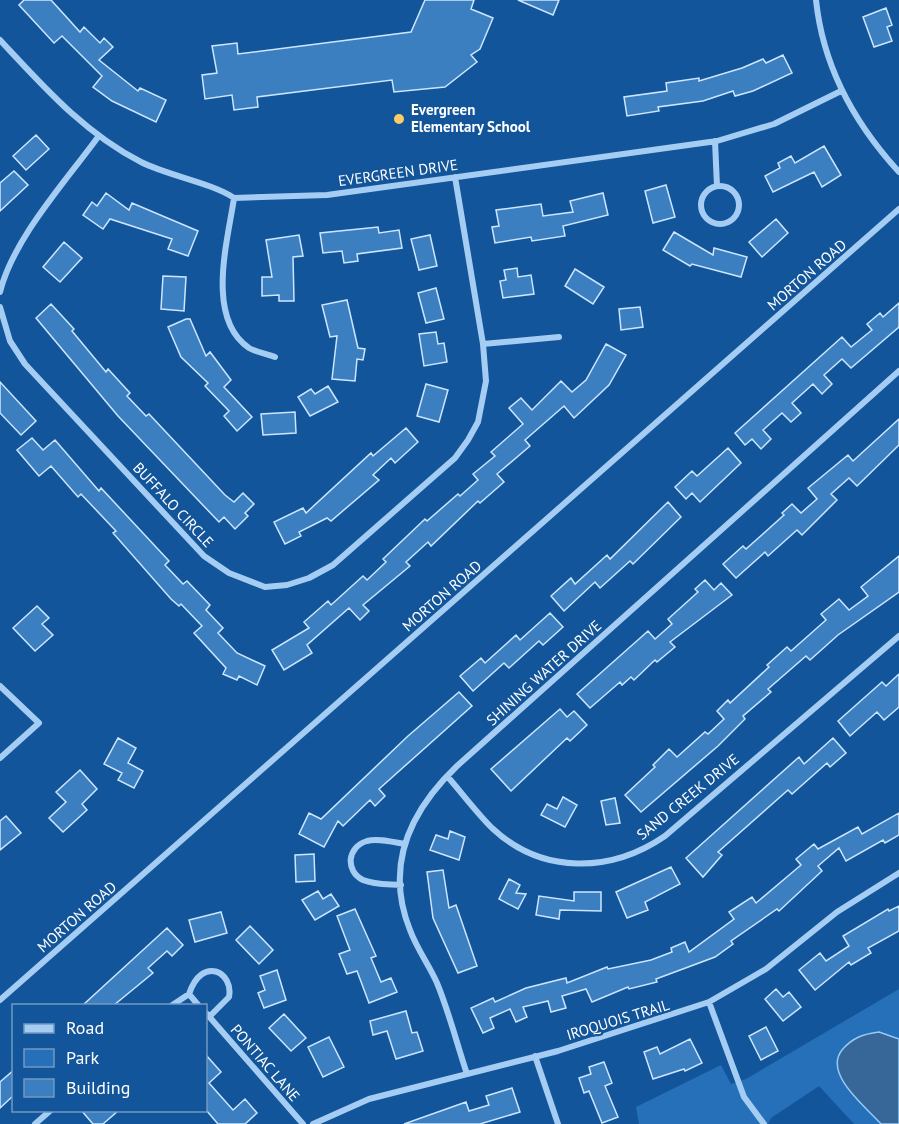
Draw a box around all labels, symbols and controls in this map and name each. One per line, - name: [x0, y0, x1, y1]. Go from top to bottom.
- place label: Evergreen Elementary School: [411, 100, 531, 136]
- marker: Evergreen Elementary School: [392, 112, 406, 126]
- street label: EVERGREEN DRIVE: [337, 155, 459, 190]
- street label: MORTON ROAD: [763, 235, 850, 314]
- street label: BUFFALO CIRCLE: [129, 458, 218, 551]
- street label: MORTON ROAD: [398, 556, 485, 635]
- street label: SHINING WATER DRIVE: [482, 616, 605, 729]
- street label: SAND CREEK DRIVE: [633, 749, 743, 844]
- street label: MORTON ROAD: [33, 877, 120, 956]
- street label: IROQUOIS TRAIL: [564, 995, 672, 1044]
- legend: [12, 1004, 207, 1112]
- text: Road: [66, 1016, 104, 1039]
- street label: PONTIAC LANE: [227, 1020, 304, 1105]
- text: Park: [66, 1046, 99, 1069]
- text: Building: [66, 1076, 130, 1099]

